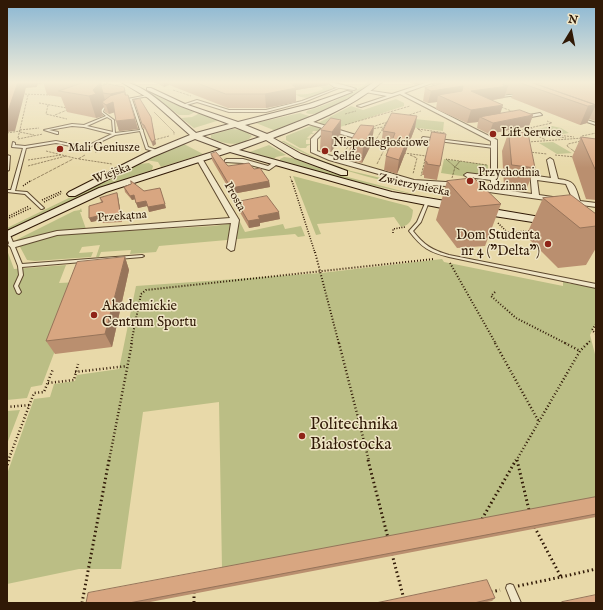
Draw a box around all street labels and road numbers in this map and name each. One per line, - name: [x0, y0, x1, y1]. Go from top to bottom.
- street label: Wiejska: [91, 161, 133, 187]
- street label: Zwierzyniecka: [377, 171, 451, 201]
- street label: Prosta: [220, 180, 248, 214]
- street label: Przekątna: [97, 208, 147, 226]

